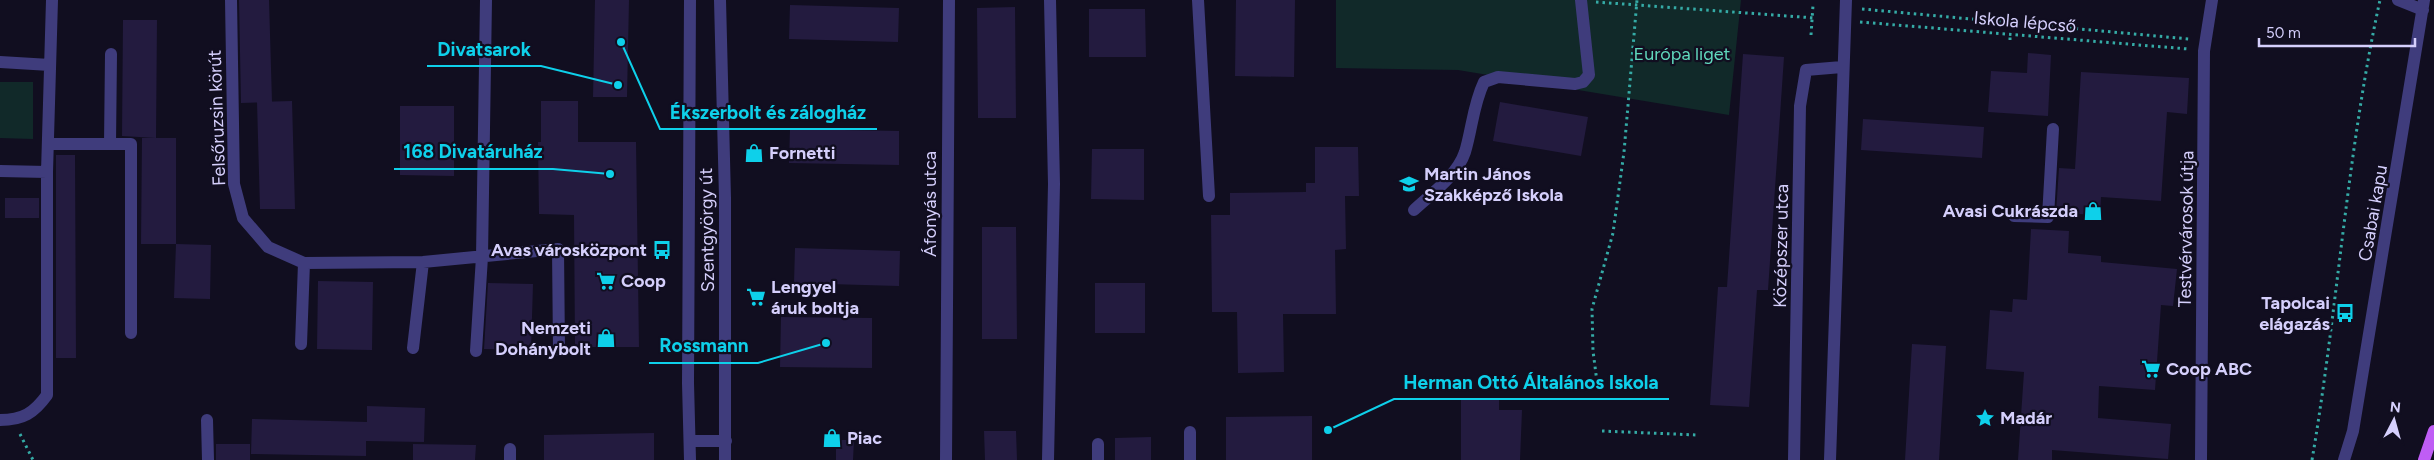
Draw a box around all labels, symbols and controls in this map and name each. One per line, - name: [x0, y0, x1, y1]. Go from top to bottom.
- street label: Iskola lépcső: [1973, 7, 2077, 37]
- scale bar: [2259, 15, 2415, 47]
- text: 50 m: [2266, 24, 2301, 42]
- callout: Divatsarok: [427, 32, 541, 66]
- text: Divatsarok: [437, 38, 532, 61]
- park label: Európa liget: [1634, 43, 1731, 65]
- street label: Felsőruzsin körút: [204, 49, 230, 186]
- callout: Ékszerbolt és zálogház: [660, 95, 877, 129]
- text: Ékszerbolt és zálogház: [670, 101, 866, 124]
- callout: 168 Divatáruház: [394, 135, 553, 169]
- text: 168 Divatáruház: [403, 140, 543, 163]
- shop icon: Fornetti: [743, 142, 765, 164]
- place label: Fornetti: [769, 142, 836, 164]
- street label: Testvérvárosok útja: [2174, 150, 2198, 308]
- street label: Áfonyás utca: [919, 151, 941, 257]
- place label: Martin János Szakképző Iskola: [1424, 163, 1563, 206]
- street label: Csabai kapu: [2354, 163, 2392, 263]
- street label: Szentgyörgy út: [695, 168, 719, 292]
- school or university icon: Martin János Szakképző Iskola: [1398, 173, 1420, 195]
- street label: Középszer utca: [1769, 184, 1793, 308]
- place label: Avasi Cukrászda: [1943, 200, 2078, 222]
- shop icon: Avasi Cukrászda: [2082, 200, 2104, 222]
- place label: Avas városközpont: [491, 239, 647, 261]
- bus stop icon: Avas városközpont: [651, 239, 673, 261]
- supermarket icon: Coop: [595, 270, 617, 292]
- place label: Coop: [621, 270, 666, 292]
- place label: Lengyel áruk boltja: [771, 276, 859, 319]
- supermarket icon: Lengyel áruk boltja: [745, 286, 767, 308]
- place label: Tapolcai elágazás: [2259, 292, 2331, 335]
- bus stop icon: Tapolcai elágazás: [2334, 302, 2356, 324]
- place label: Nemzeti Dohánybolt: [495, 317, 591, 360]
- shop icon: Nemzeti Dohánybolt: [595, 327, 617, 349]
- callout: Rossmann: [649, 329, 758, 363]
- text: Rossmann: [659, 334, 749, 357]
- supermarket icon: Coop ABC: [2140, 358, 2162, 380]
- place label: Coop ABC: [2166, 358, 2252, 380]
- callout: Herman Ottó Általános Iskola: [1394, 365, 1669, 399]
- text: Herman Ottó Általános Iskola: [1403, 371, 1659, 394]
- north arrow: [2369, 395, 2419, 445]
- text: N: [2389, 399, 2402, 417]
- place icon: Madár: [1974, 407, 1996, 429]
- place label: Madár: [2000, 407, 2052, 429]
- shop icon: Piac: [821, 427, 843, 449]
- place label: Piac: [847, 427, 882, 449]

